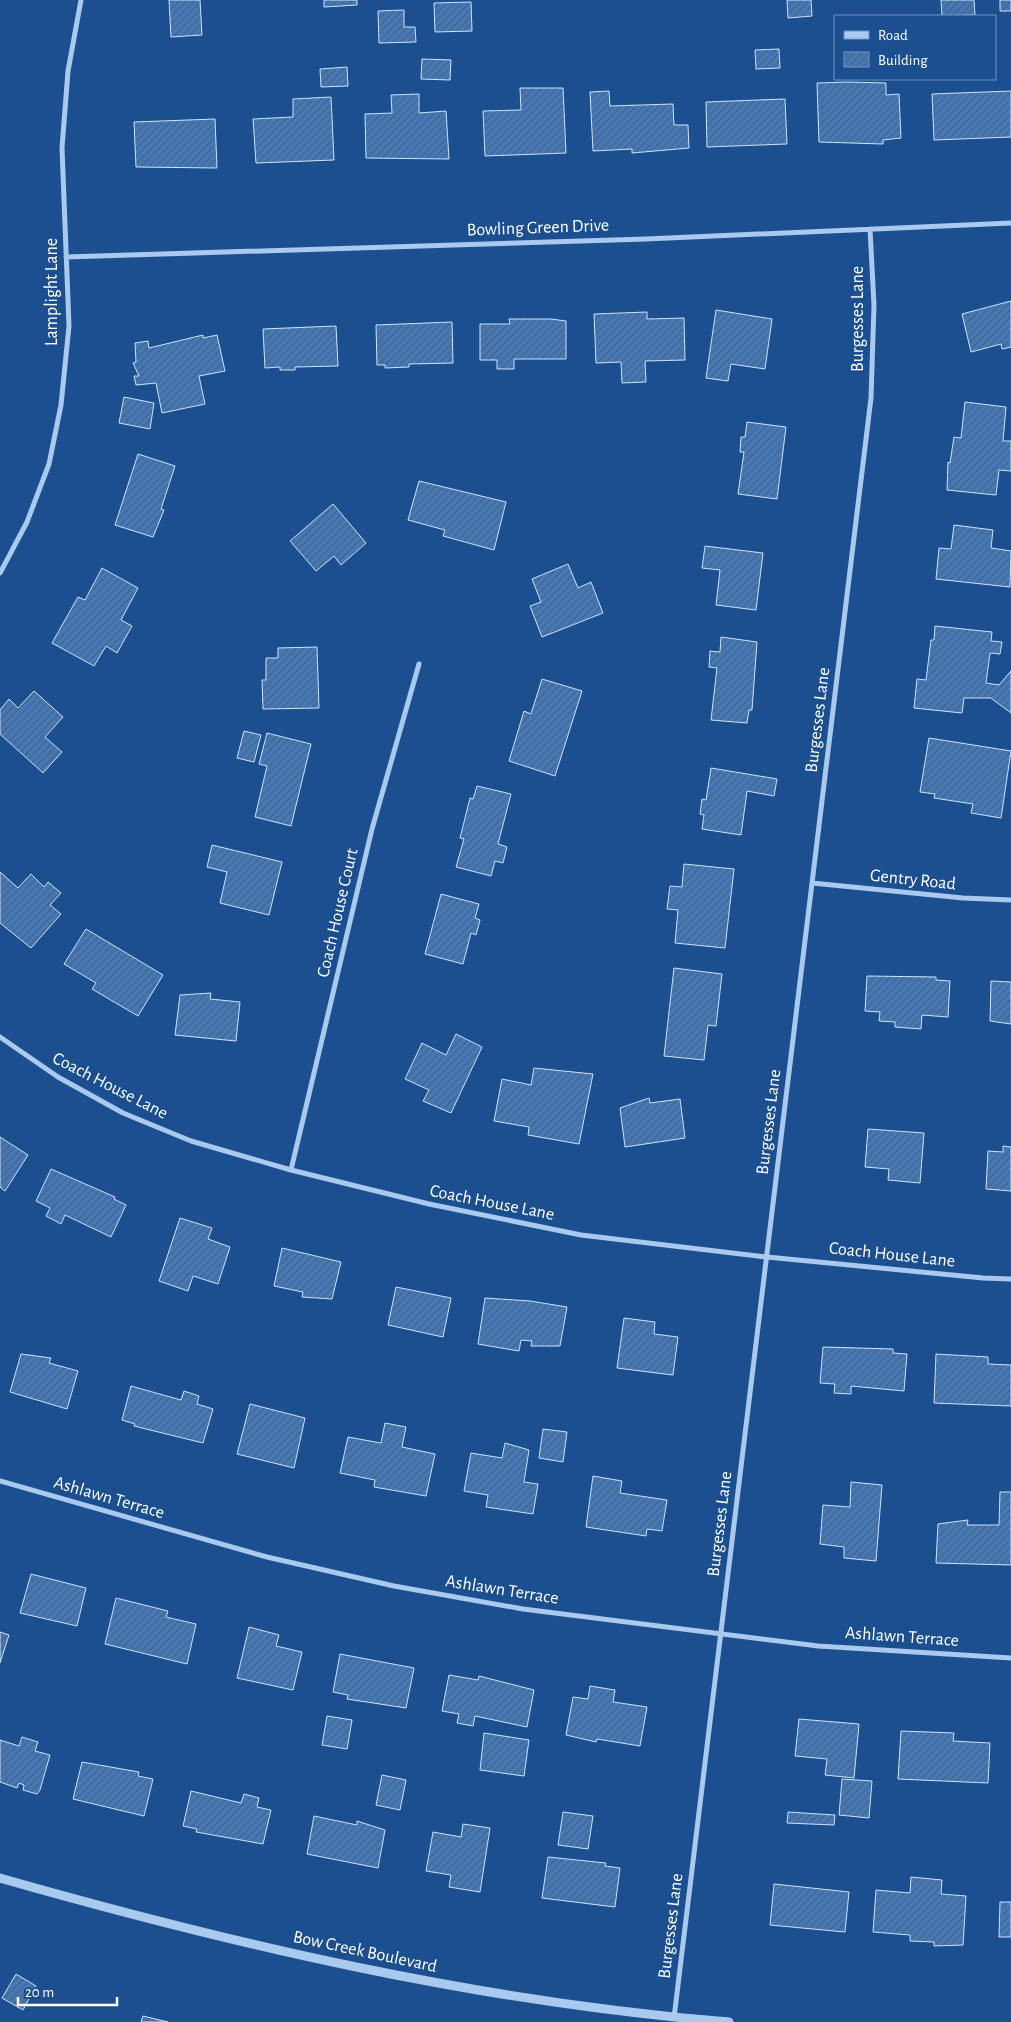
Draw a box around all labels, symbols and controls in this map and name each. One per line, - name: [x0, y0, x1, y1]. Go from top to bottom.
- legend: [834, 15, 996, 80]
- text: Road: [878, 28, 908, 43]
- text: Building: [878, 53, 928, 68]
- street label: Bowling Green Drive: [466, 217, 610, 239]
- street label: Lamplight Lane: [43, 238, 61, 346]
- street label: Burgesses Lane: [849, 266, 867, 372]
- street label: Burgesses Lane: [803, 666, 833, 774]
- street label: Coach House Court: [314, 847, 362, 979]
- street label: Gentry Road: [869, 867, 957, 893]
- street label: Coach House Lane: [50, 1049, 170, 1123]
- street label: Burgesses Lane: [754, 1068, 784, 1176]
- street label: Coach House Lane: [428, 1182, 556, 1224]
- street label: Coach House Lane: [828, 1239, 956, 1271]
- street label: Burgesses Lane: [705, 1470, 735, 1578]
- street label: Ashlawn Terrace: [52, 1474, 166, 1522]
- street label: Ashlawn Terrace: [444, 1572, 560, 1608]
- street label: Ashlawn Terrace: [844, 1624, 960, 1650]
- street label: Burgesses Lane: [656, 1872, 686, 1980]
- street label: Bow Creek Boulevard: [291, 1928, 439, 1976]
- scale bar: [18, 1974, 116, 2006]
- text: 20 m: [25, 1985, 54, 2000]

